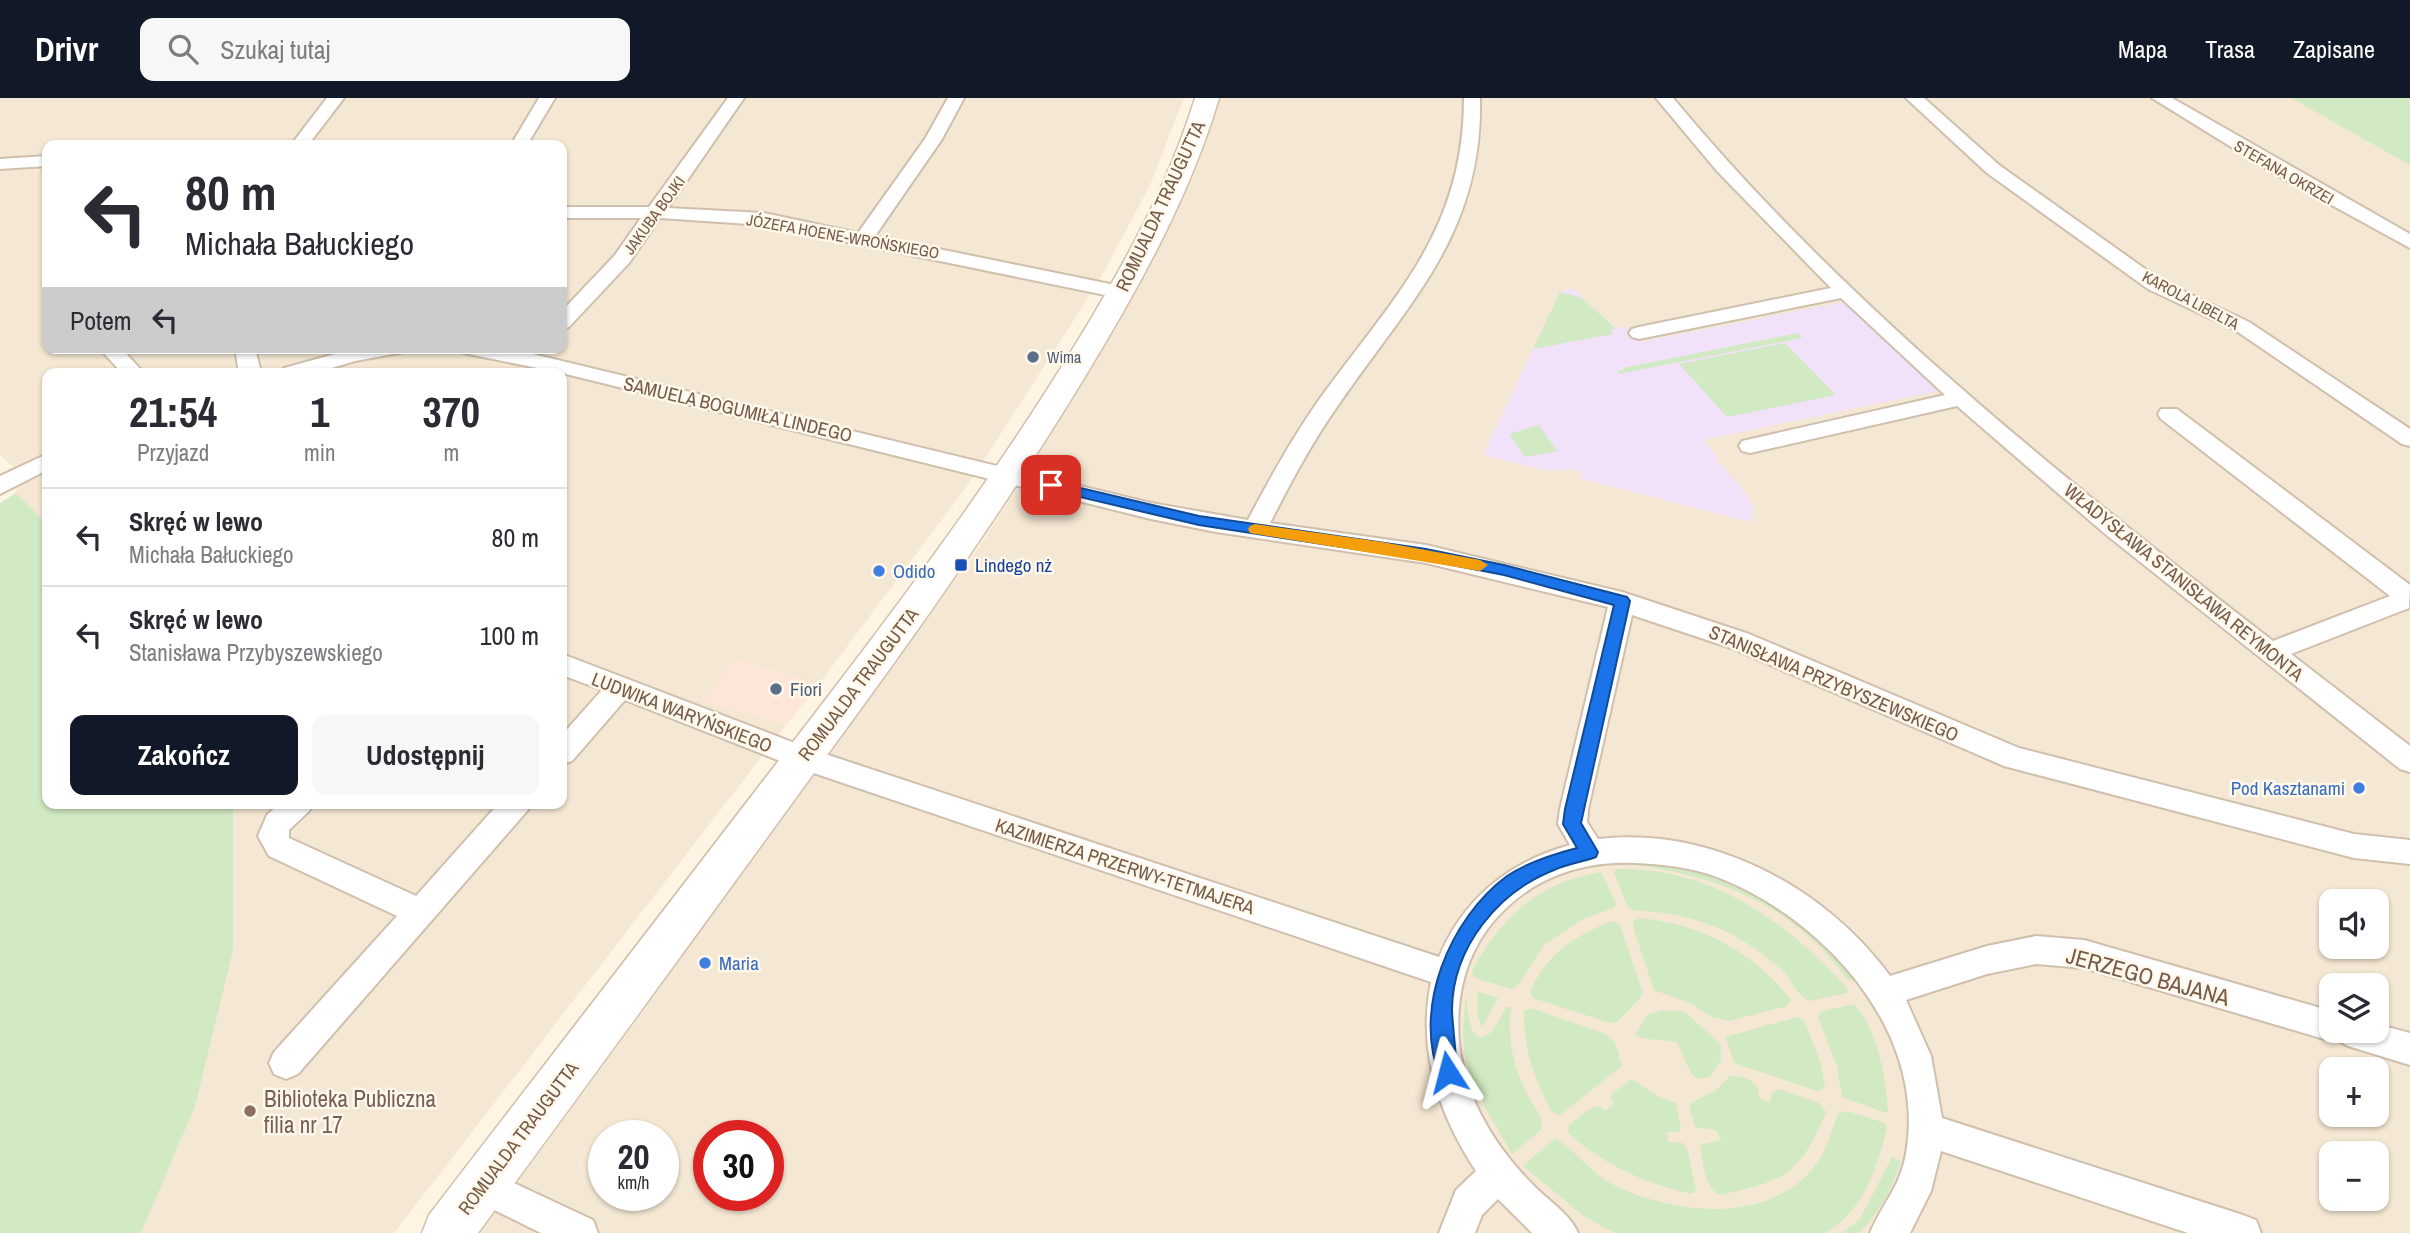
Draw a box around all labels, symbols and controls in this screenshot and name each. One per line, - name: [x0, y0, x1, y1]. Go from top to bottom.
- search box: [140, 18, 630, 81]
- text: Drivr: [35, 27, 98, 71]
- icon: search: [164, 30, 202, 68]
- text: Szukaj tutaj: [220, 32, 330, 67]
- text: Mapa: [2118, 33, 2167, 65]
- text: Trasa: [2205, 33, 2255, 65]
- text: Zapisane: [2293, 33, 2375, 65]
- street label: ROMUALDA TRAUGUTTA: [1109, 116, 1211, 296]
- street label: STEFANA OKRZEI: [2230, 135, 2338, 209]
- text: 80 m: [185, 159, 277, 225]
- icon: left: [70, 168, 161, 259]
- street label: JAKUBA BOJKI: [618, 171, 690, 259]
- street label: JÓZEFA HOENE-WROŃSKIEGO: [745, 208, 941, 264]
- text: Michała Bałuckiego: [185, 222, 414, 265]
- street label: KAROLA LIBELTA: [2139, 265, 2244, 335]
- icon: left: [146, 301, 184, 339]
- text: Potem: [70, 303, 132, 338]
- place label: Wima: [1047, 346, 1082, 368]
- marker: Wima: [1025, 349, 1041, 365]
- street label: SAMUELA BOGUMIŁA LINDEGO: [621, 370, 855, 448]
- text: 21:54: [129, 384, 217, 440]
- text: 1: [310, 384, 329, 440]
- text: 370: [423, 384, 480, 440]
- text: Przyjazd: [137, 437, 209, 468]
- text: min: [304, 437, 336, 468]
- text: m: [443, 437, 459, 468]
- pin: [1021, 455, 1081, 515]
- icon: arrive: [1032, 466, 1070, 504]
- street label: WŁADYSŁAWA STANISŁAWA REYMONTA: [2059, 477, 2310, 687]
- text: Skręć w lewo: [129, 504, 263, 539]
- icon: left: [70, 518, 108, 556]
- text: 80 m: [492, 520, 539, 555]
- text: Michała Bałuckiego: [129, 539, 294, 570]
- place label: Lindego nż: [975, 552, 1052, 578]
- marker: Lindego nż: [953, 557, 969, 573]
- place label: Odido: [893, 558, 935, 584]
- marker: Odido: [871, 563, 887, 579]
- text: Skręć w lewo: [129, 602, 263, 637]
- street label: ROMUALDA TRAUGUTTA: [792, 602, 925, 766]
- icon: left: [70, 616, 108, 654]
- text: 100 m: [480, 618, 539, 653]
- street label: STANISŁAWA PRZYBYSZEWSKIEGO: [1705, 619, 1963, 747]
- text: Stanisława Przybyszewskiego: [129, 637, 383, 668]
- street label: LUDWIKA WARYŃSKIEGO: [588, 666, 776, 758]
- place label: Fiori: [790, 676, 822, 702]
- marker: Fiori: [768, 681, 784, 697]
- button: Zakończ: [70, 715, 298, 795]
- button: Udostępnij: [312, 715, 539, 795]
- place label: Pod Kasztanami: [2231, 775, 2345, 801]
- marker: Pod Kasztanami: [2351, 780, 2367, 796]
- street label: KAZIMIERZA PRZERWY-TETMAJERA: [992, 812, 1258, 920]
- map controls: [2319, 889, 2389, 1211]
- button: sound: [2319, 889, 2389, 959]
- street label: JERZEGO BAJANA: [2063, 939, 2233, 1013]
- place label: Maria: [719, 950, 759, 976]
- marker: Maria: [697, 955, 713, 971]
- button: layers: [2319, 973, 2389, 1043]
- position arrow: [1411, 1035, 1485, 1109]
- street label: ROMUALDA TRAUGUTTA: [452, 1056, 585, 1220]
- button: +: [2319, 1057, 2389, 1127]
- place label: Biblioteka Publiczna filia nr 17: [264, 1083, 436, 1140]
- marker: Biblioteka Publiczna filia nr 17: [242, 1103, 258, 1119]
- speed limit sign: 30: [693, 1120, 784, 1211]
- text: 20: [618, 1133, 649, 1180]
- button: −: [2319, 1141, 2389, 1211]
- text: km/h: [618, 1170, 650, 1195]

